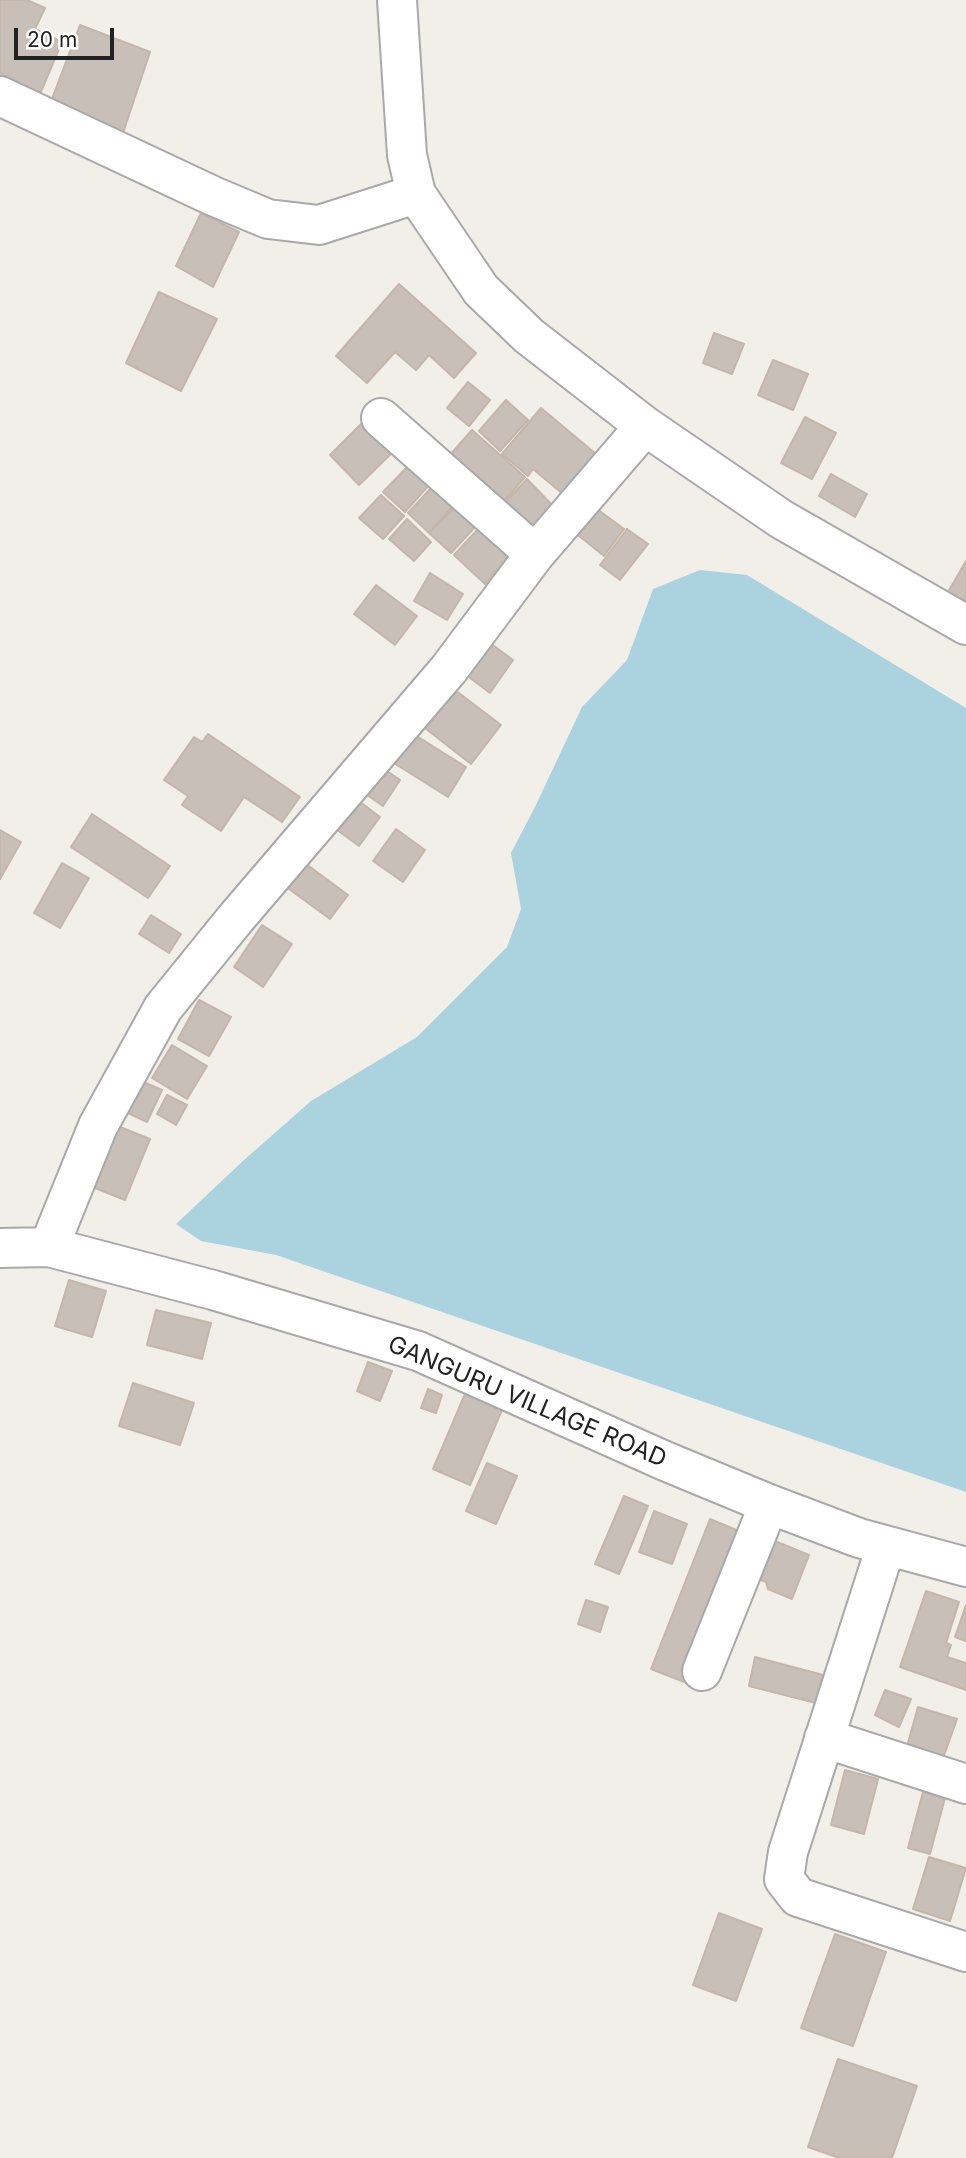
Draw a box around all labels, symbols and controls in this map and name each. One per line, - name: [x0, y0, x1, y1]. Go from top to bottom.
- scale bar: [18, 14, 117, 58]
- text: 20 m: [27, 27, 77, 52]
- street label: GANGURU VILLAGE ROAD: [383, 1330, 671, 1474]

